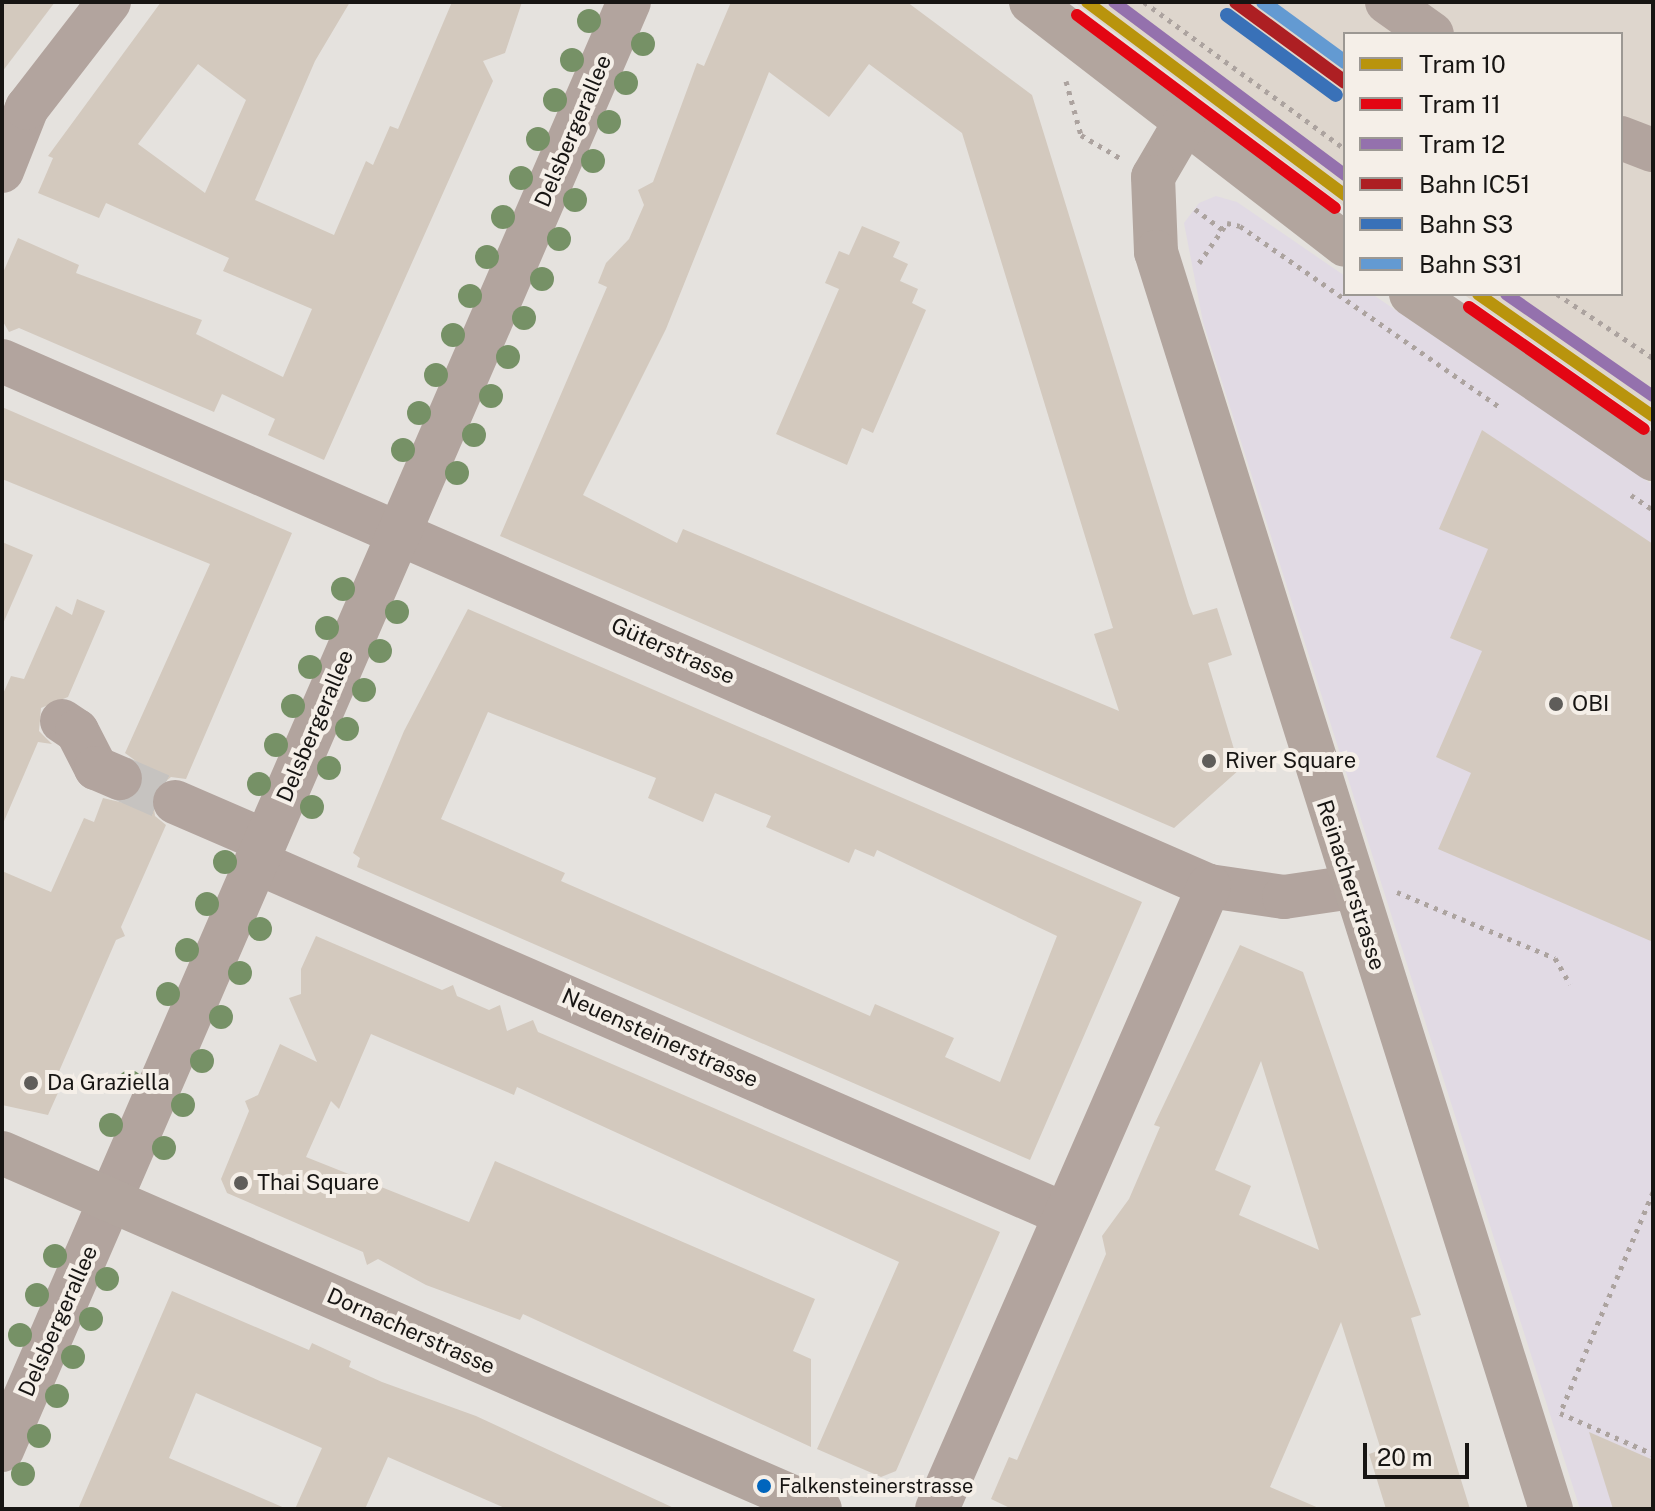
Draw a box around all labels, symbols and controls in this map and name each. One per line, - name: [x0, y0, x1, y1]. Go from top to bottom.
- legend: [1343, 32, 1623, 296]
- text: Tram 10: [1419, 50, 1506, 78]
- street label: Delsbergerallee: [529, 51, 617, 211]
- text: Tram 11: [1419, 90, 1501, 118]
- text: Tram 12: [1419, 130, 1505, 158]
- text: Bahn IC51: [1419, 170, 1530, 198]
- text: Bahn S3: [1419, 210, 1513, 238]
- text: Bahn S31: [1419, 250, 1523, 278]
- street label: Güterstrasse: [607, 612, 739, 690]
- street label: Delsbergerallee: [271, 646, 359, 806]
- place label: OBI: [1572, 691, 1609, 717]
- marker: OBI: [1547, 695, 1565, 713]
- place label: River Square: [1225, 748, 1356, 774]
- marker: River Square: [1200, 752, 1218, 770]
- street label: Reinacherstrasse: [1311, 797, 1391, 973]
- street label: Neuensteinerstrasse: [558, 983, 762, 1093]
- place label: Da Graziella: [47, 1070, 170, 1096]
- marker: Da Graziella: [22, 1074, 40, 1092]
- place label: Thai Square: [257, 1170, 379, 1196]
- marker: Thai Square: [232, 1174, 250, 1192]
- street label: Delsbergerallee: [13, 1241, 103, 1401]
- street label: Dornacherstrasse: [323, 1282, 499, 1380]
- scale bar: [1367, 1427, 1473, 1477]
- text: 20 m: [1377, 1443, 1433, 1471]
- place label: Falkensteinerstrasse: [779, 1474, 973, 1498]
- marker: Falkensteinerstrasse: [756, 1478, 772, 1494]

